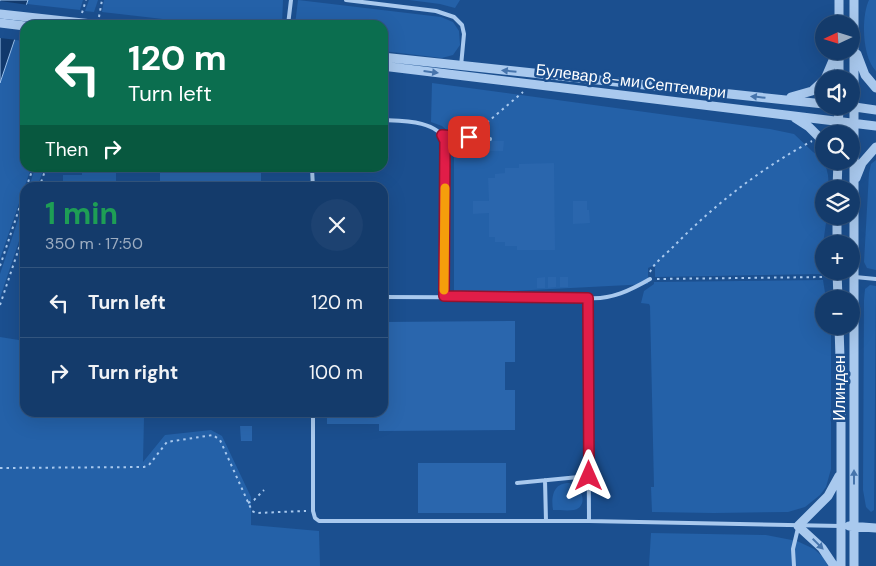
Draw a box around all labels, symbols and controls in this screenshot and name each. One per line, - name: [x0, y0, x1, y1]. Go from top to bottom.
- north arrow: [815, 15, 860, 60]
- map controls: [815, 15, 860, 335]
- text: 120 m: [128, 35, 227, 81]
- icon: left: [45, 40, 110, 105]
- street label: Булевар 8-ми Септември: [535, 59, 727, 103]
- one-way arrow: [501, 67, 517, 75]
- one-way arrow: [423, 68, 439, 76]
- button: sound: [815, 70, 860, 115]
- text: Turn left: [128, 79, 212, 108]
- one-way arrow: [750, 92, 766, 100]
- pin: [448, 116, 490, 158]
- icon: arrive: [455, 123, 483, 151]
- button: search: [815, 125, 860, 170]
- icon: right: [98, 135, 126, 163]
- text: Then: [45, 137, 88, 162]
- button: layers: [815, 180, 860, 225]
- text: 1 min: [45, 194, 118, 233]
- button: close: [311, 199, 363, 251]
- text: 350 m · 17:50: [45, 233, 143, 254]
- button: +: [815, 235, 860, 280]
- icon: left: [45, 289, 73, 317]
- text: Turn left: [88, 290, 166, 315]
- text: 120 m: [311, 290, 363, 315]
- button: −: [815, 290, 860, 335]
- street label: Илинден: [829, 355, 850, 421]
- icon: right: [45, 359, 73, 387]
- text: Turn right: [88, 360, 178, 385]
- text: 100 m: [309, 360, 363, 385]
- position arrow: [562, 449, 614, 501]
- one-way arrow: [850, 469, 858, 485]
- one-way arrow: [812, 538, 824, 550]

